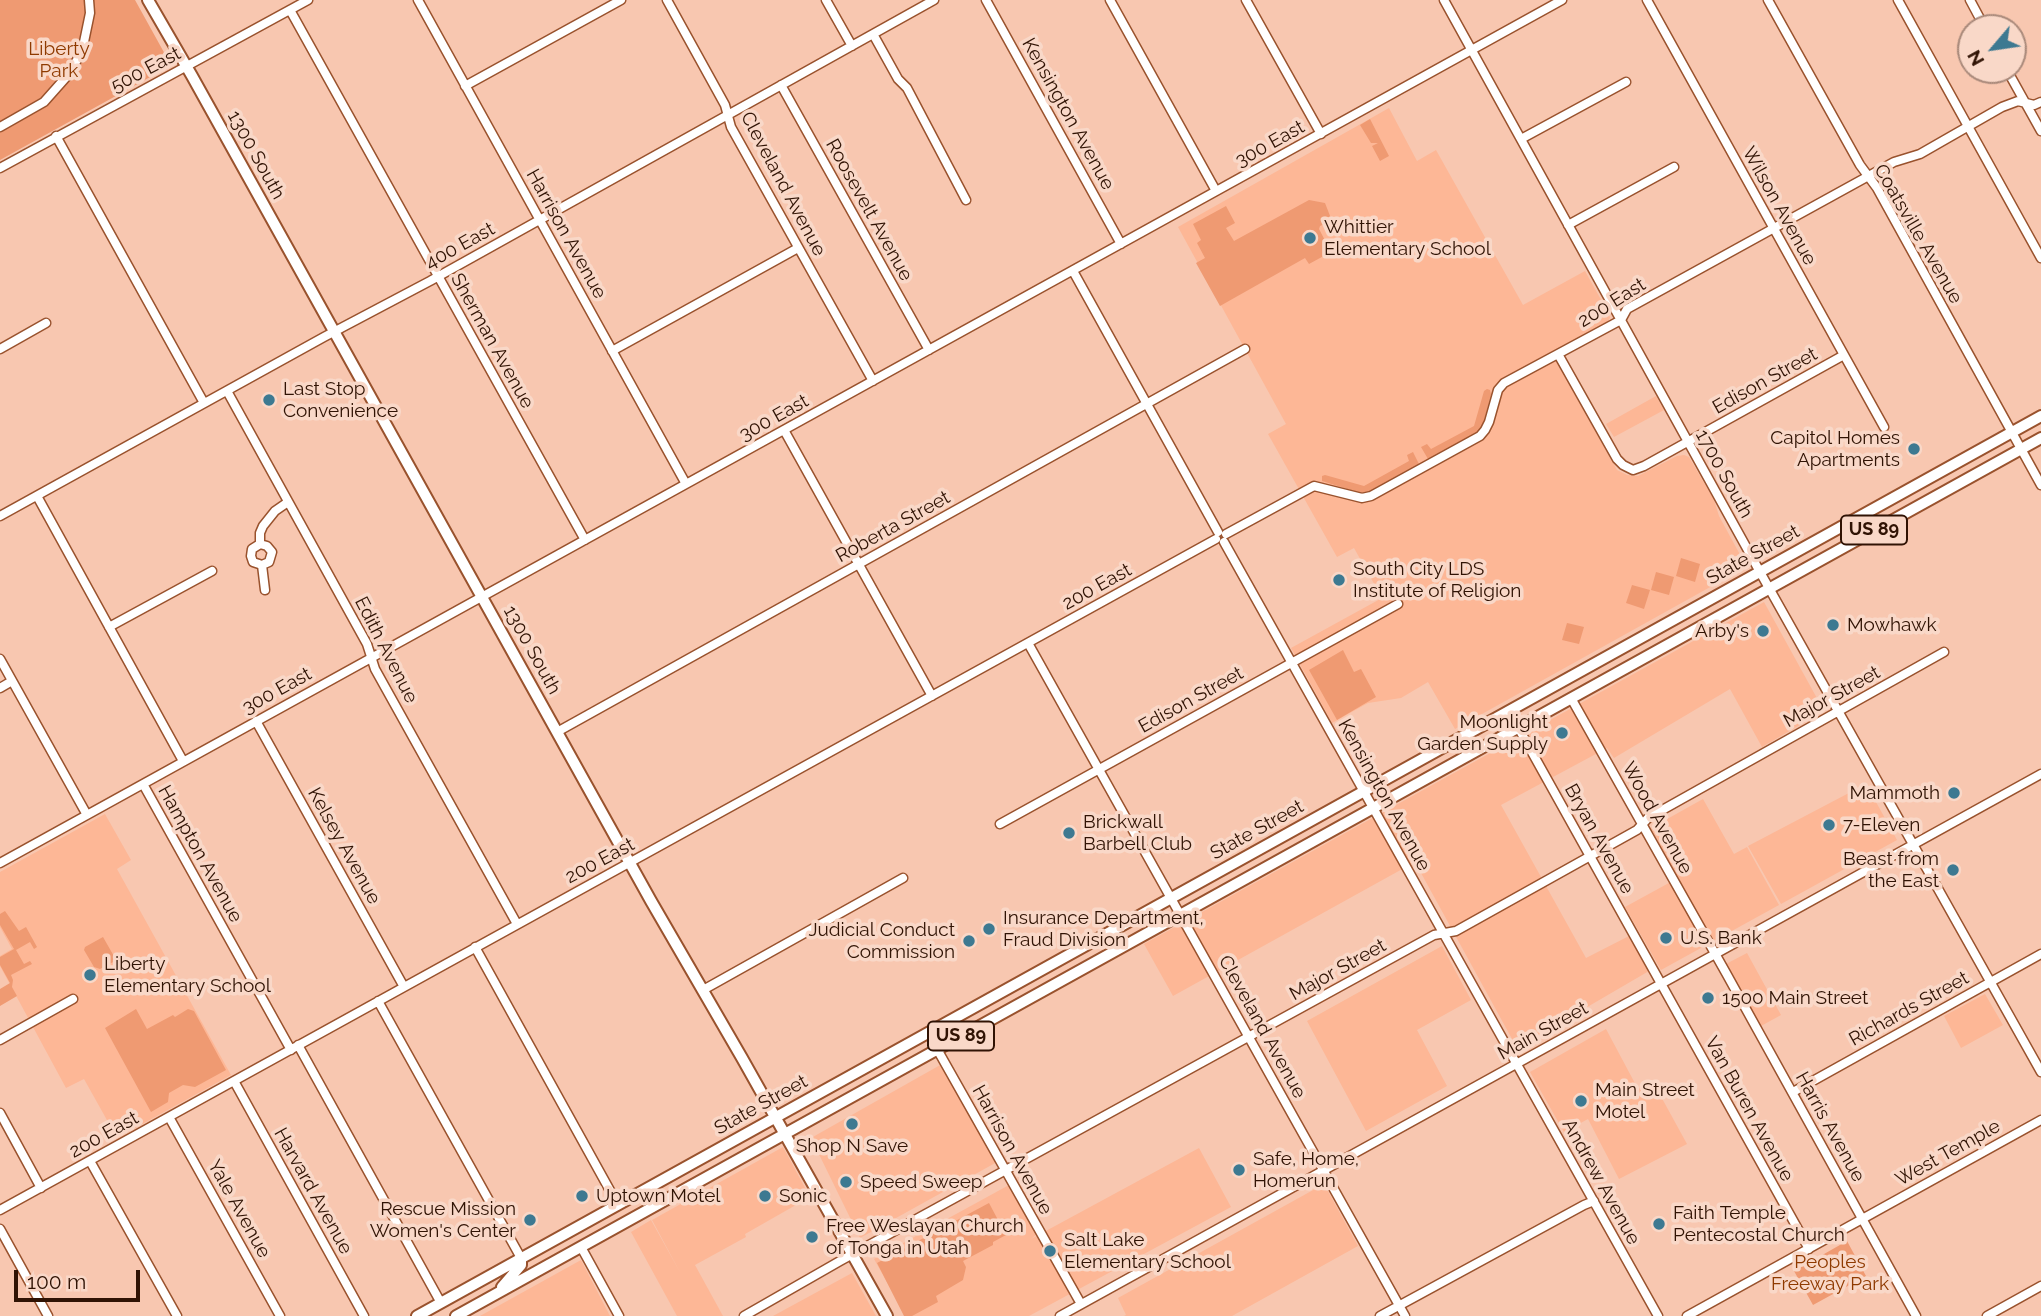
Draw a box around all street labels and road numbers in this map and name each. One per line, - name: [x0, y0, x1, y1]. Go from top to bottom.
- street label: Kensington Avenue: [1017, 34, 1119, 194]
- street label: 500 East: [107, 42, 185, 98]
- street label: 1300 South: [222, 107, 290, 203]
- street label: Cleveland Avenue: [735, 108, 831, 260]
- street label: 300 East: [1231, 116, 1309, 172]
- street label: Roosevelt Avenue: [821, 135, 917, 285]
- street label: Wilson Avenue: [1737, 143, 1821, 269]
- street label: Coatsville Avenue: [1869, 160, 1967, 308]
- street label: Harrison Avenue: [521, 165, 611, 303]
- street label: 400 East: [421, 218, 499, 274]
- street label: Sherman Avenue: [445, 270, 539, 412]
- street label: 200 East: [1574, 273, 1650, 333]
- street label: Edison Street: [1709, 343, 1821, 419]
- street label: 300 East: [735, 390, 813, 446]
- street label: 1700 South: [1690, 426, 1758, 522]
- street label: Roberta Street: [832, 486, 954, 568]
- road number: US 89: [1841, 516, 1907, 544]
- street label: State Street: [1702, 520, 1804, 590]
- street label: 200 East: [1058, 559, 1136, 615]
- street label: Edith Avenue: [349, 593, 423, 707]
- street label: 1300 South: [498, 602, 566, 698]
- street label: Major Street: [1780, 661, 1884, 733]
- street label: Edison Street: [1135, 662, 1247, 738]
- street label: 300 East: [238, 663, 316, 719]
- street label: Kensington Avenue: [1333, 715, 1435, 875]
- street label: Wood Avenue: [1617, 758, 1697, 878]
- street label: Bryan Avenue: [1559, 780, 1639, 898]
- street label: Hampton Avenue: [153, 781, 247, 927]
- street label: Kelsey Avenue: [303, 784, 385, 908]
- street label: State Street: [1206, 795, 1308, 865]
- street label: 200 East: [561, 833, 639, 889]
- street label: Major Street: [1286, 934, 1390, 1006]
- street label: Cleveland Avenue: [1213, 952, 1311, 1102]
- street label: Richards Street: [1845, 967, 1973, 1051]
- street label: Main Street: [1494, 997, 1592, 1065]
- road number: US 89: [928, 1021, 994, 1050]
- street label: Van Buren Avenue: [1700, 1033, 1798, 1185]
- street label: Harris Avenue: [1790, 1068, 1870, 1186]
- street label: State Street: [710, 1070, 812, 1140]
- street label: Harrison Avenue: [967, 1081, 1057, 1219]
- street label: 200 East: [65, 1107, 143, 1163]
- street label: Andrew Avenue: [1557, 1115, 1645, 1249]
- street label: West Temple: [1892, 1115, 2004, 1191]
- street label: Harvard Avenue: [269, 1124, 357, 1258]
- street label: Yale Avenue: [203, 1156, 275, 1262]

